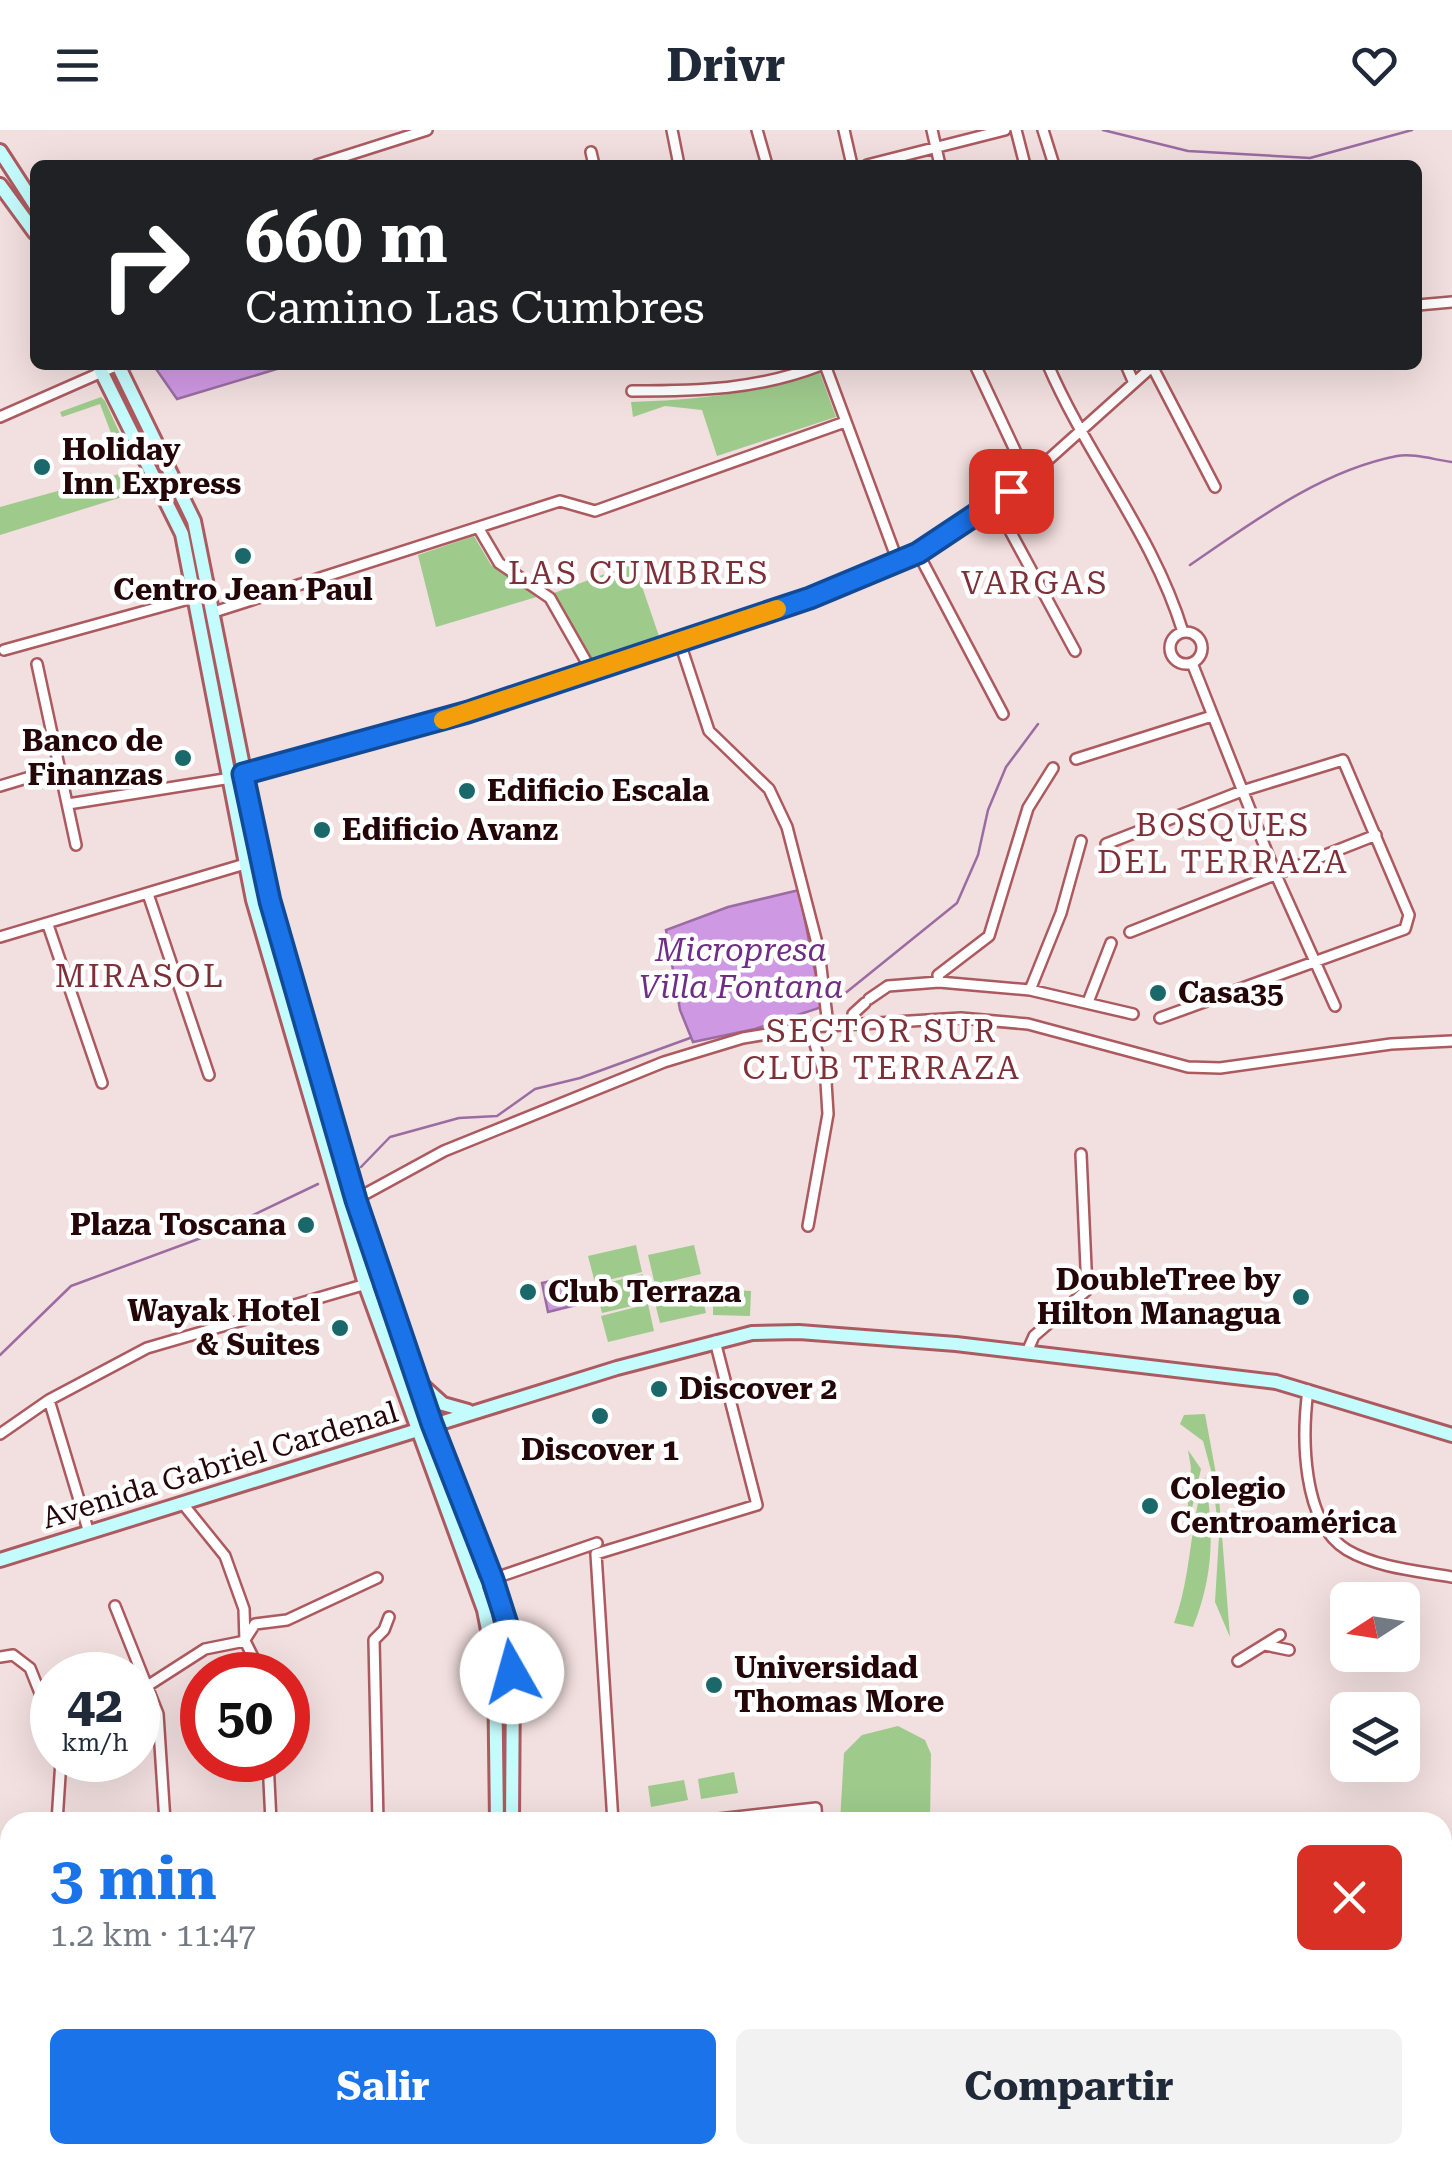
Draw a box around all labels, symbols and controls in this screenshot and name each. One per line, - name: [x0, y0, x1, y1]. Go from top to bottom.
- icon: menu: [50, 38, 105, 93]
- icon: heart: [1347, 38, 1402, 93]
- text: Drivr: [667, 39, 785, 92]
- text: 660 m: [245, 197, 448, 279]
- icon: right: [80, 200, 210, 330]
- text: Camino Las Cumbres: [245, 281, 705, 334]
- place label: Holiday Inn Express: [62, 432, 241, 501]
- pin: [969, 449, 1054, 534]
- marker: Holiday Inn Express: [31, 456, 53, 478]
- icon: arrive: [984, 464, 1039, 519]
- marker: Centro Jean Paul: [232, 545, 254, 567]
- district label: LAS CUMBRES: [508, 554, 770, 592]
- district label: VARGAS: [961, 564, 1109, 602]
- place label: Centro Jean Paul: [113, 572, 373, 607]
- place label: Banco de Finanzas: [22, 723, 163, 792]
- marker: Banco de Finanzas: [172, 747, 194, 769]
- place label: Edificio Escala: [487, 773, 710, 808]
- marker: Edificio Escala: [456, 780, 478, 802]
- district label: BOSQUES DEL TERRAZA: [1097, 806, 1349, 881]
- place label: Edificio Avanz: [342, 812, 558, 847]
- marker: Edificio Avanz: [311, 819, 333, 841]
- water label: Micropresa Villa Fontana: [639, 931, 843, 1006]
- district label: MIRASOL: [55, 957, 225, 995]
- place label: Casa35: [1178, 975, 1284, 1010]
- marker: Casa35: [1147, 982, 1169, 1004]
- district label: SECTOR SUR CLUB TERRAZA: [743, 1012, 1021, 1087]
- place label: Plaza Toscana: [70, 1207, 286, 1242]
- marker: Plaza Toscana: [295, 1214, 317, 1236]
- place label: DoubleTree by Hilton Managua: [1037, 1262, 1281, 1331]
- place label: Club Terraza: [548, 1274, 742, 1309]
- marker: Club Terraza: [517, 1281, 539, 1303]
- marker: DoubleTree by Hilton Managua: [1290, 1286, 1312, 1308]
- place label: Wayak Hotel & Suites: [127, 1293, 320, 1362]
- marker: Wayak Hotel & Suites: [329, 1317, 351, 1339]
- place label: Discover 2: [679, 1371, 837, 1406]
- marker: Discover 2: [648, 1378, 670, 1400]
- street label: Avenida Gabriel Cardenal: [38, 1394, 402, 1535]
- marker: Discover 1: [589, 1405, 611, 1427]
- place label: Discover 1: [521, 1432, 679, 1467]
- place label: Colegio Centroamérica: [1170, 1471, 1397, 1540]
- marker: Colegio Centroamérica: [1139, 1495, 1161, 1517]
- north arrow: [1330, 1582, 1420, 1672]
- map controls: [1330, 1582, 1420, 1782]
- position arrow: [460, 1620, 564, 1724]
- place label: Universidad Thomas More: [734, 1650, 944, 1719]
- speed limit sign: 50: [180, 1652, 310, 1782]
- marker: Universidad Thomas More: [703, 1674, 725, 1696]
- text: 42: [67, 1676, 123, 1734]
- button: layers: [1330, 1692, 1420, 1782]
- text: km/h: [62, 1728, 128, 1757]
- text: 3 min: [50, 1843, 217, 1914]
- button: close: [1297, 1845, 1402, 1950]
- text: 1.2 km · 11:47: [50, 1916, 256, 1954]
- button: Salir: [50, 2029, 716, 2144]
- button: Compartir: [736, 2029, 1402, 2144]

